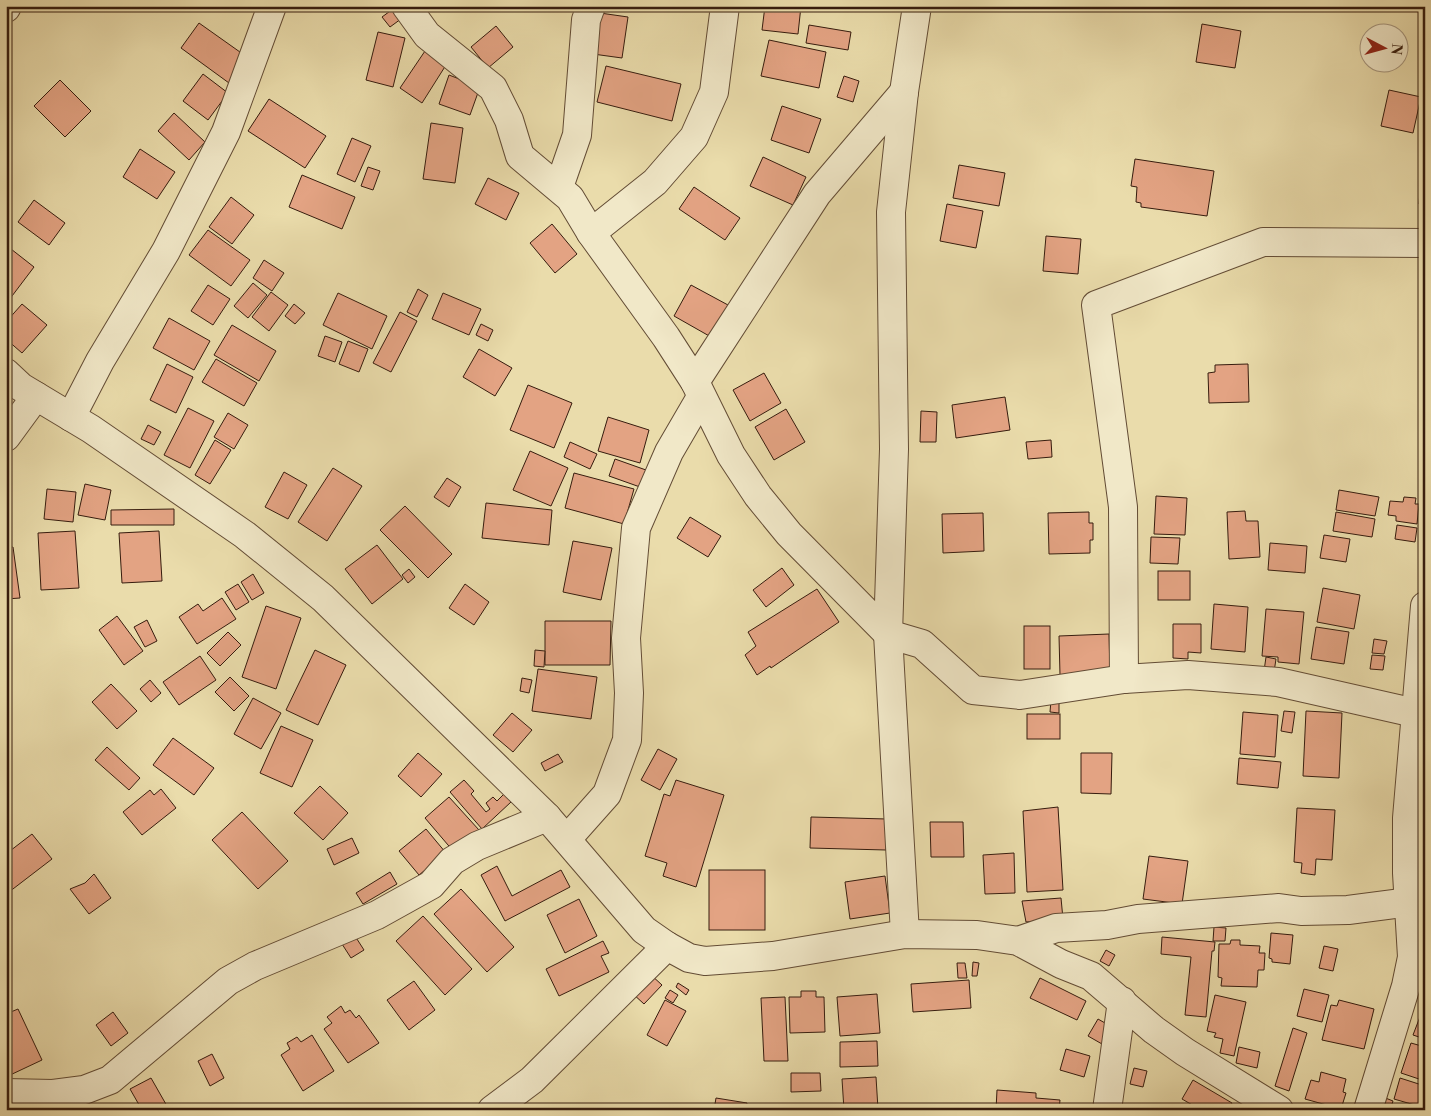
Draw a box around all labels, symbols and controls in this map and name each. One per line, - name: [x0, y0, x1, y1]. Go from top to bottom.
- north arrow: [1358, 22, 1408, 72]
- text: N: [1386, 43, 1405, 56]

